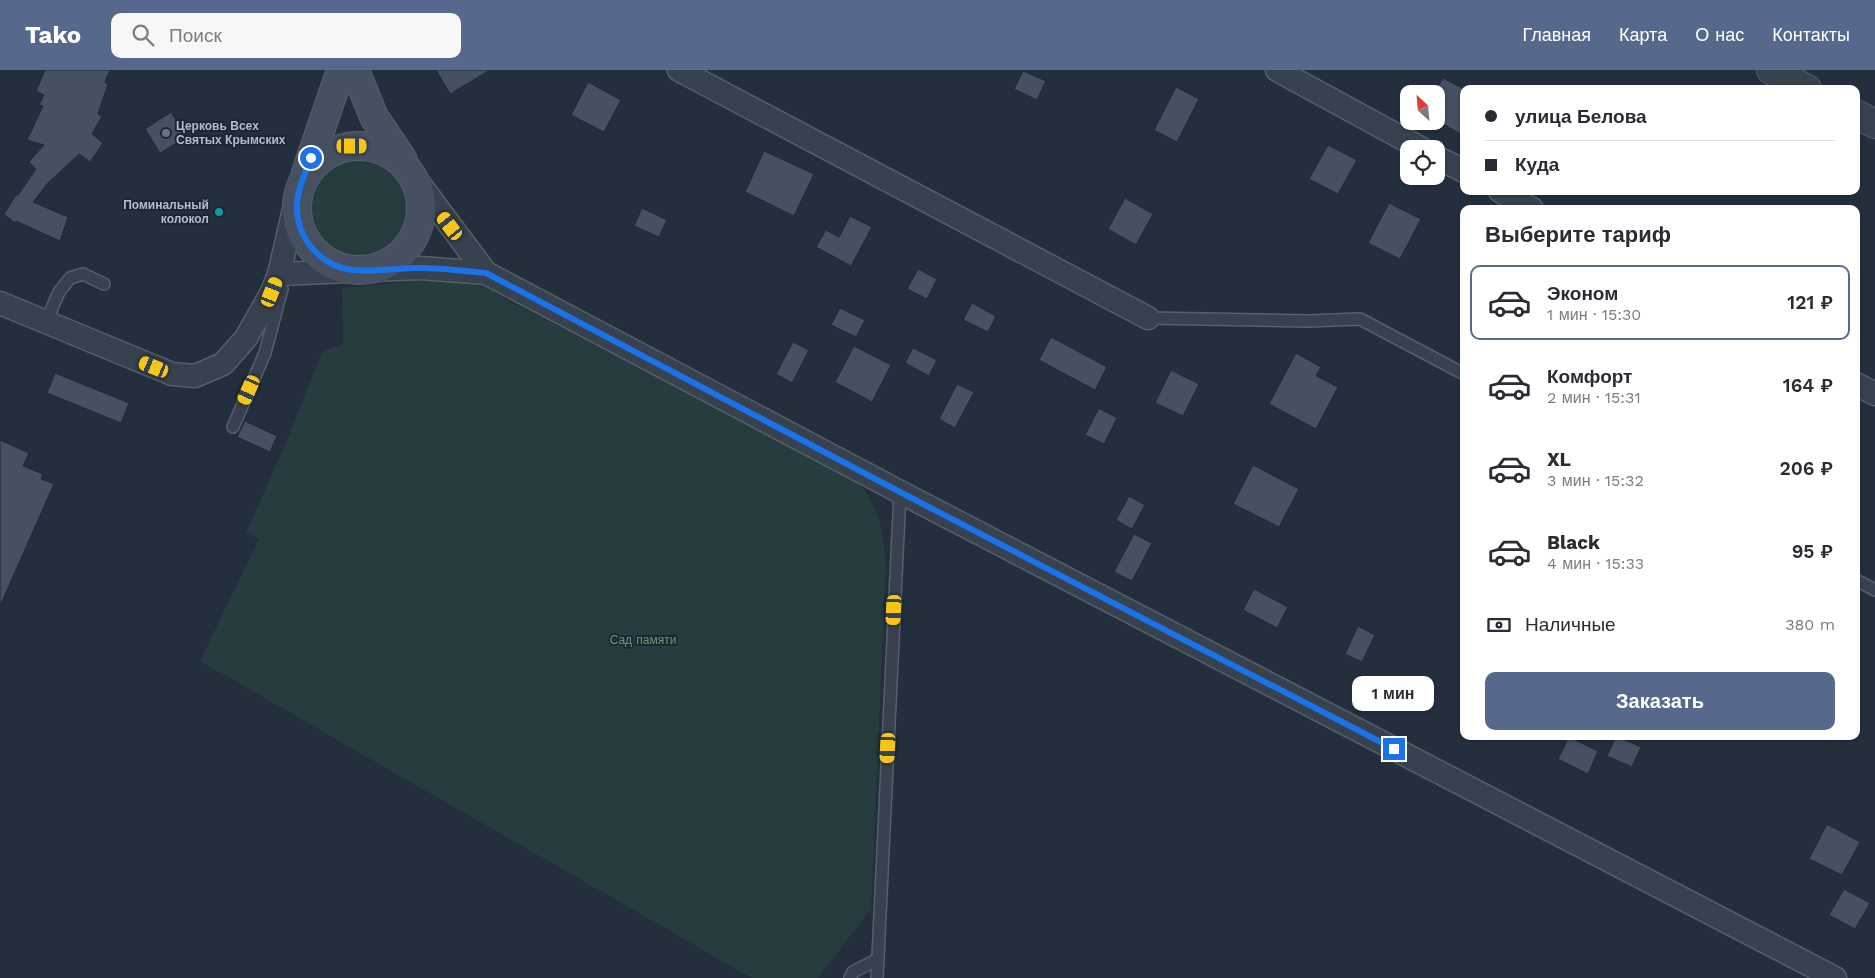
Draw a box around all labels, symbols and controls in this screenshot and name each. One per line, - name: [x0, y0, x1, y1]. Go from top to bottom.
- search box: [111, 13, 461, 58]
- text: Tako: [25, 21, 81, 49]
- icon: search: [129, 21, 157, 49]
- text: Поиск: [169, 24, 222, 47]
- text: Главная: [1522, 24, 1591, 45]
- text: Карта: [1619, 24, 1667, 45]
- text: О нас: [1695, 24, 1744, 45]
- text: Контакты: [1772, 24, 1850, 45]
- north arrow: [1400, 85, 1445, 130]
- map controls: [1400, 85, 1445, 185]
- text: улица Белова: [1515, 105, 1647, 128]
- place label: Церковь Всех Святых Крымских: [176, 119, 286, 147]
- marker: Церковь Всех Святых Крымских: [160, 127, 172, 139]
- car: [337, 139, 367, 154]
- button: locate: [1400, 140, 1445, 185]
- route start: [300, 147, 322, 169]
- text: Куда: [1515, 153, 1559, 176]
- place label: Поминальный колокол: [123, 198, 209, 226]
- marker: Поминальный колокол: [213, 206, 225, 218]
- car: [434, 210, 465, 242]
- text: Выберите тариф: [1485, 222, 1671, 247]
- car: [259, 275, 284, 309]
- icon: car: [1487, 280, 1532, 325]
- text: Эконом: [1547, 282, 1618, 305]
- text: 121 ₽: [1787, 291, 1833, 314]
- text: 1 мин · 15:30: [1547, 305, 1641, 324]
- car: [137, 354, 170, 380]
- icon: car: [1487, 363, 1532, 408]
- text: Комфорт: [1547, 365, 1632, 388]
- car: [236, 373, 261, 407]
- text: 164 ₽: [1783, 374, 1833, 397]
- text: 2 мин · 15:31: [1547, 388, 1641, 407]
- icon: car: [1487, 446, 1532, 491]
- text: XL: [1547, 448, 1571, 471]
- text: 206 ₽: [1779, 457, 1833, 480]
- text: 3 мин · 15:32: [1547, 471, 1644, 490]
- icon: car: [1487, 529, 1532, 574]
- text: Black: [1547, 531, 1600, 554]
- text: 95 ₽: [1792, 540, 1833, 563]
- text: 4 мин · 15:33: [1547, 554, 1644, 573]
- car: [885, 595, 902, 625]
- icon: cash: [1485, 611, 1513, 639]
- text: Наличные: [1525, 613, 1616, 636]
- text: 380 m: [1785, 615, 1835, 634]
- park label: Сад памяти: [610, 633, 676, 647]
- button: Заказать: [1485, 672, 1835, 730]
- callout: 1 мин: [1353, 676, 1435, 712]
- text: 1 мин: [1372, 684, 1414, 703]
- car: [879, 733, 896, 763]
- route end: [1383, 738, 1405, 760]

